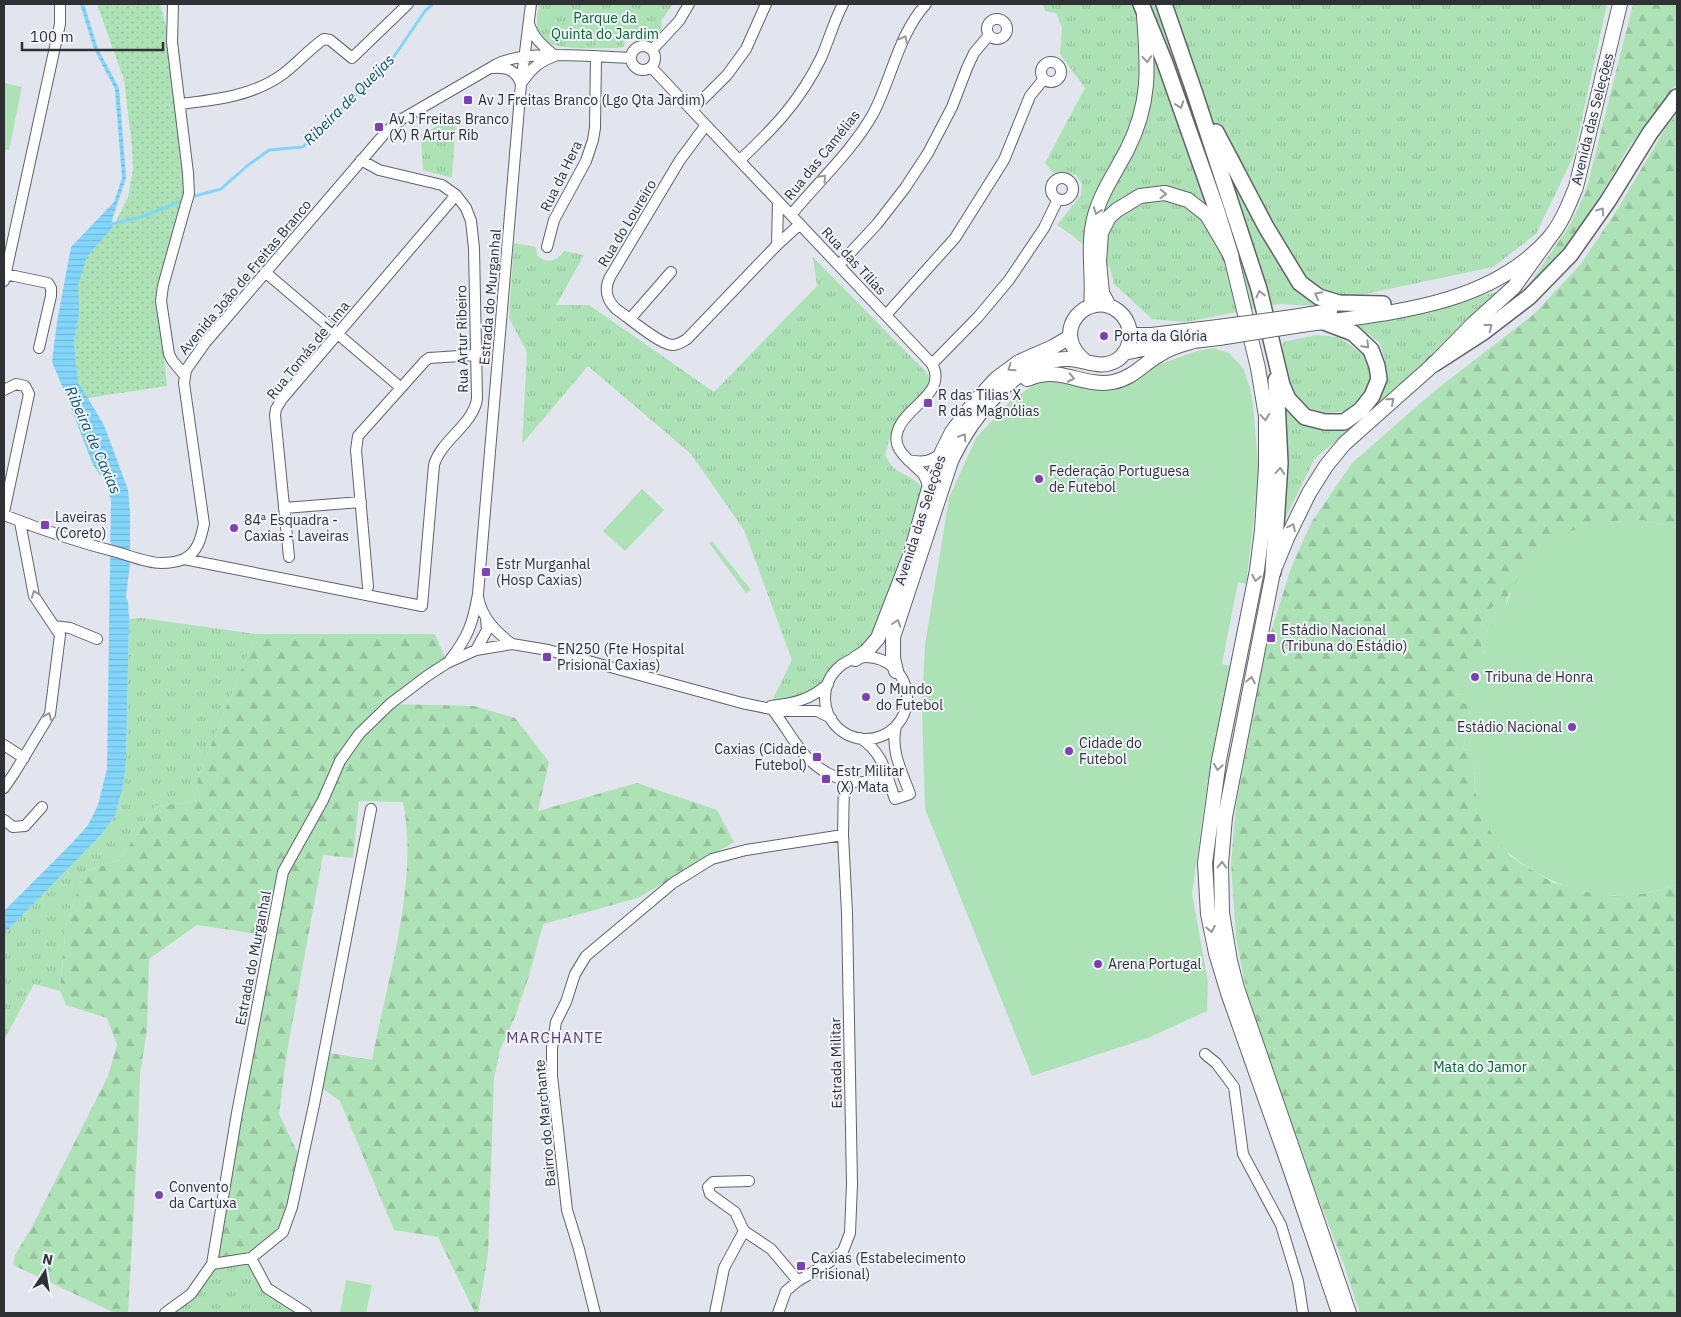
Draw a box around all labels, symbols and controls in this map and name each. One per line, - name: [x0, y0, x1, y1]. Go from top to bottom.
- park label: Parque da Quinta do Jardim: [551, 9, 659, 43]
- scale bar: [22, 20, 164, 52]
- text: 100 m: [30, 27, 74, 46]
- one-way arrow: [898, 35, 908, 44]
- water label: Ribeira de Queijas: [299, 50, 398, 149]
- street label: Avenida das Seleções: [1567, 51, 1617, 187]
- one-way arrow: [1141, 55, 1152, 63]
- place label: Av J Freitas Branco (Lgo Qta Jardim): [478, 91, 705, 109]
- marker: Av J Freitas Branco (Lgo Qta Jardim): [462, 94, 474, 106]
- one-way arrow: [1174, 100, 1184, 109]
- street label: Rua das Camélias: [780, 106, 864, 204]
- place label: Av J Freitas Branco (X) R Artur Rib: [389, 110, 509, 144]
- marker: Av J Freitas Branco (X) R Artur Rib: [373, 121, 385, 133]
- street label: Rua da Hera: [536, 137, 586, 214]
- one-way arrow: [817, 174, 826, 183]
- street label: Rua do Loureiro: [594, 176, 660, 270]
- one-way arrow: [1159, 189, 1167, 200]
- street label: Avenida João de Freitas Branco: [175, 196, 315, 358]
- one-way arrow: [1093, 206, 1103, 215]
- one-way arrow: [1595, 208, 1604, 217]
- street label: Rua das Tílias: [818, 223, 890, 299]
- street label: Estrada do Murganhal: [475, 228, 505, 366]
- street label: Rua Artur Ribeiro: [452, 285, 472, 393]
- one-way arrow: [1255, 290, 1266, 299]
- one-way arrow: [1315, 291, 1324, 301]
- street label: Rua Tomás de Lima: [263, 297, 354, 403]
- one-way arrow: [1483, 325, 1492, 333]
- place label: Porta da Glória: [1114, 327, 1208, 345]
- marker: Porta da Glória: [1098, 330, 1110, 342]
- one-way arrow: [1360, 339, 1369, 348]
- one-way arrow: [1007, 362, 1017, 371]
- one-way arrow: [1067, 372, 1076, 383]
- water label: Ribeira de Caxias: [61, 383, 126, 497]
- place label: R das Tilias X R das Magnólias: [938, 386, 1040, 420]
- marker: R das Tilias X R das Magnólias: [922, 397, 934, 409]
- one-way arrow: [1386, 398, 1395, 407]
- one-way arrow: [1259, 413, 1270, 421]
- one-way arrow: [957, 434, 966, 443]
- street label: Avenida das Seleções: [890, 452, 950, 587]
- place label: Federação Portuguesa de Futebol: [1049, 462, 1190, 496]
- one-way arrow: [1274, 467, 1285, 475]
- marker: Federação Portuguesa de Futebol: [1033, 473, 1045, 485]
- place label: Laveiras (Coreto): [55, 508, 107, 542]
- place label: 84ª Esquadra - Caxias - Laveiras: [244, 511, 349, 545]
- marker: Laveiras (Coreto): [39, 519, 51, 531]
- marker: 84ª Esquadra - Caxias - Laveiras: [228, 522, 240, 534]
- one-way arrow: [1286, 523, 1296, 532]
- place label: Estr Murganhal (Hosp Caxias): [496, 555, 591, 589]
- marker: Estr Murganhal (Hosp Caxias): [480, 566, 492, 578]
- one-way arrow: [1251, 574, 1261, 583]
- one-way arrow: [31, 590, 41, 599]
- one-way arrow: [891, 620, 901, 628]
- place label: Estádio Nacional (Tribuna do Estádio): [1281, 621, 1407, 655]
- marker: Estádio Nacional (Tribuna do Estádio): [1265, 632, 1277, 644]
- place label: EN250 (Fte Hospital Prisional Caxias): [557, 640, 684, 674]
- marker: EN250 (Fte Hospital Prisional Caxias): [541, 651, 553, 663]
- place label: Tribuna de Honra: [1485, 668, 1594, 686]
- marker: Tribuna de Honra: [1469, 671, 1481, 683]
- one-way arrow: [1246, 675, 1256, 684]
- place label: O Mundo do Futebol: [876, 680, 943, 714]
- marker: O Mundo do Futebol: [860, 691, 872, 703]
- one-way arrow: [42, 712, 52, 720]
- place label: Estádio Nacional: [1457, 718, 1562, 736]
- marker: Estádio Nacional: [1566, 721, 1578, 733]
- place label: Cidade do Futebol: [1079, 734, 1142, 768]
- place label: Caxias (Cidade Futebol): [714, 740, 807, 774]
- marker: Cidade do Futebol: [1063, 745, 1075, 757]
- marker: Caxias (Cidade Futebol): [811, 751, 823, 763]
- place label: Estr Militar (X) Mata: [836, 762, 904, 796]
- one-way arrow: [1214, 763, 1224, 772]
- marker: Estr Militar (X) Mata: [820, 773, 832, 785]
- one-way arrow: [1216, 861, 1227, 869]
- street label: Estrada do Murganhal: [231, 889, 275, 1027]
- one-way arrow: [1205, 924, 1216, 933]
- place label: Arena Portugal: [1108, 955, 1201, 973]
- marker: Arena Portugal: [1092, 958, 1104, 970]
- street label: Estrada Militar: [826, 1017, 846, 1109]
- district label: MARCHANTE: [506, 1028, 604, 1047]
- street label: Bairro do Marchante: [530, 1058, 560, 1187]
- park label: Mata do Jamor: [1433, 1058, 1527, 1076]
- place label: Convento da Cartuxa: [169, 1178, 237, 1212]
- marker: Convento da Cartuxa: [153, 1189, 165, 1201]
- north arrow: [20, 1247, 70, 1297]
- text: N: [41, 1249, 55, 1269]
- place label: Caxias (Estabelecimento Prisional): [811, 1249, 966, 1283]
- marker: Caxias (Estabelecimento Prisional): [795, 1260, 807, 1272]

